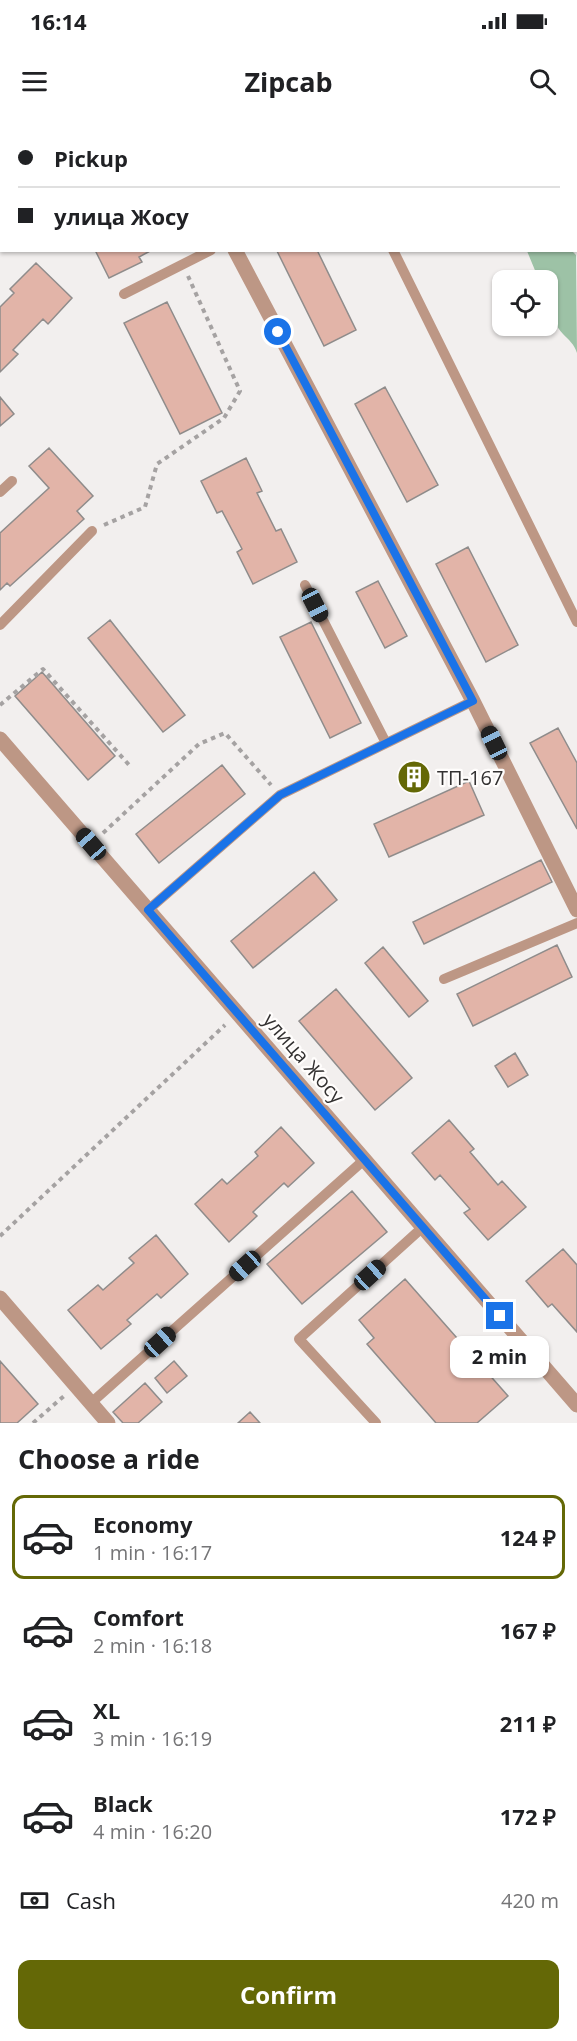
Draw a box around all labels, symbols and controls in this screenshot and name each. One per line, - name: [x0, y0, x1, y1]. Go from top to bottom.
- text: 16:14: [30, 6, 87, 36]
- text: Zipcab: [244, 63, 333, 100]
- icon: menu: [18, 65, 51, 98]
- icon: search: [526, 65, 559, 98]
- text: Pickup: [54, 143, 128, 173]
- text: улица Жосу: [54, 201, 189, 231]
- map controls: [492, 270, 558, 336]
- button: locate: [492, 270, 558, 336]
- route start: [264, 318, 291, 345]
- car: [299, 585, 331, 625]
- car: [478, 723, 510, 763]
- building icon: ТП-167: [396, 759, 432, 795]
- place label: ТП-167: [437, 764, 503, 791]
- car: [72, 825, 110, 863]
- street label: улица Жосу: [257, 1007, 351, 1110]
- car: [226, 1247, 264, 1285]
- car: [351, 1256, 389, 1294]
- route end: [486, 1302, 513, 1329]
- car: [141, 1323, 179, 1361]
- callout: 2 min: [450, 1337, 550, 1379]
- text: 2 min: [472, 1343, 527, 1370]
- text: Choose a ride: [18, 1440, 200, 1477]
- text: Economy: [93, 1509, 192, 1539]
- icon: car: [21, 1510, 75, 1564]
- text: 124 ₽: [500, 1522, 556, 1552]
- text: 1 min · 16:17: [93, 1539, 212, 1566]
- text: Comfort: [93, 1602, 184, 1632]
- icon: car: [21, 1603, 75, 1657]
- text: 167 ₽: [500, 1615, 556, 1645]
- text: 2 min · 16:18: [93, 1632, 212, 1659]
- text: XL: [93, 1695, 120, 1725]
- icon: car: [21, 1696, 75, 1750]
- text: 211 ₽: [500, 1708, 556, 1738]
- text: 3 min · 16:19: [93, 1725, 212, 1752]
- text: Black: [93, 1788, 153, 1818]
- icon: car: [21, 1789, 75, 1843]
- text: 172 ₽: [500, 1801, 556, 1831]
- text: 4 min · 16:20: [93, 1818, 212, 1845]
- icon: cash: [18, 1884, 51, 1917]
- text: Cash: [66, 1885, 116, 1915]
- text: 420 m: [501, 1887, 559, 1914]
- button: Confirm: [18, 1960, 559, 2029]

